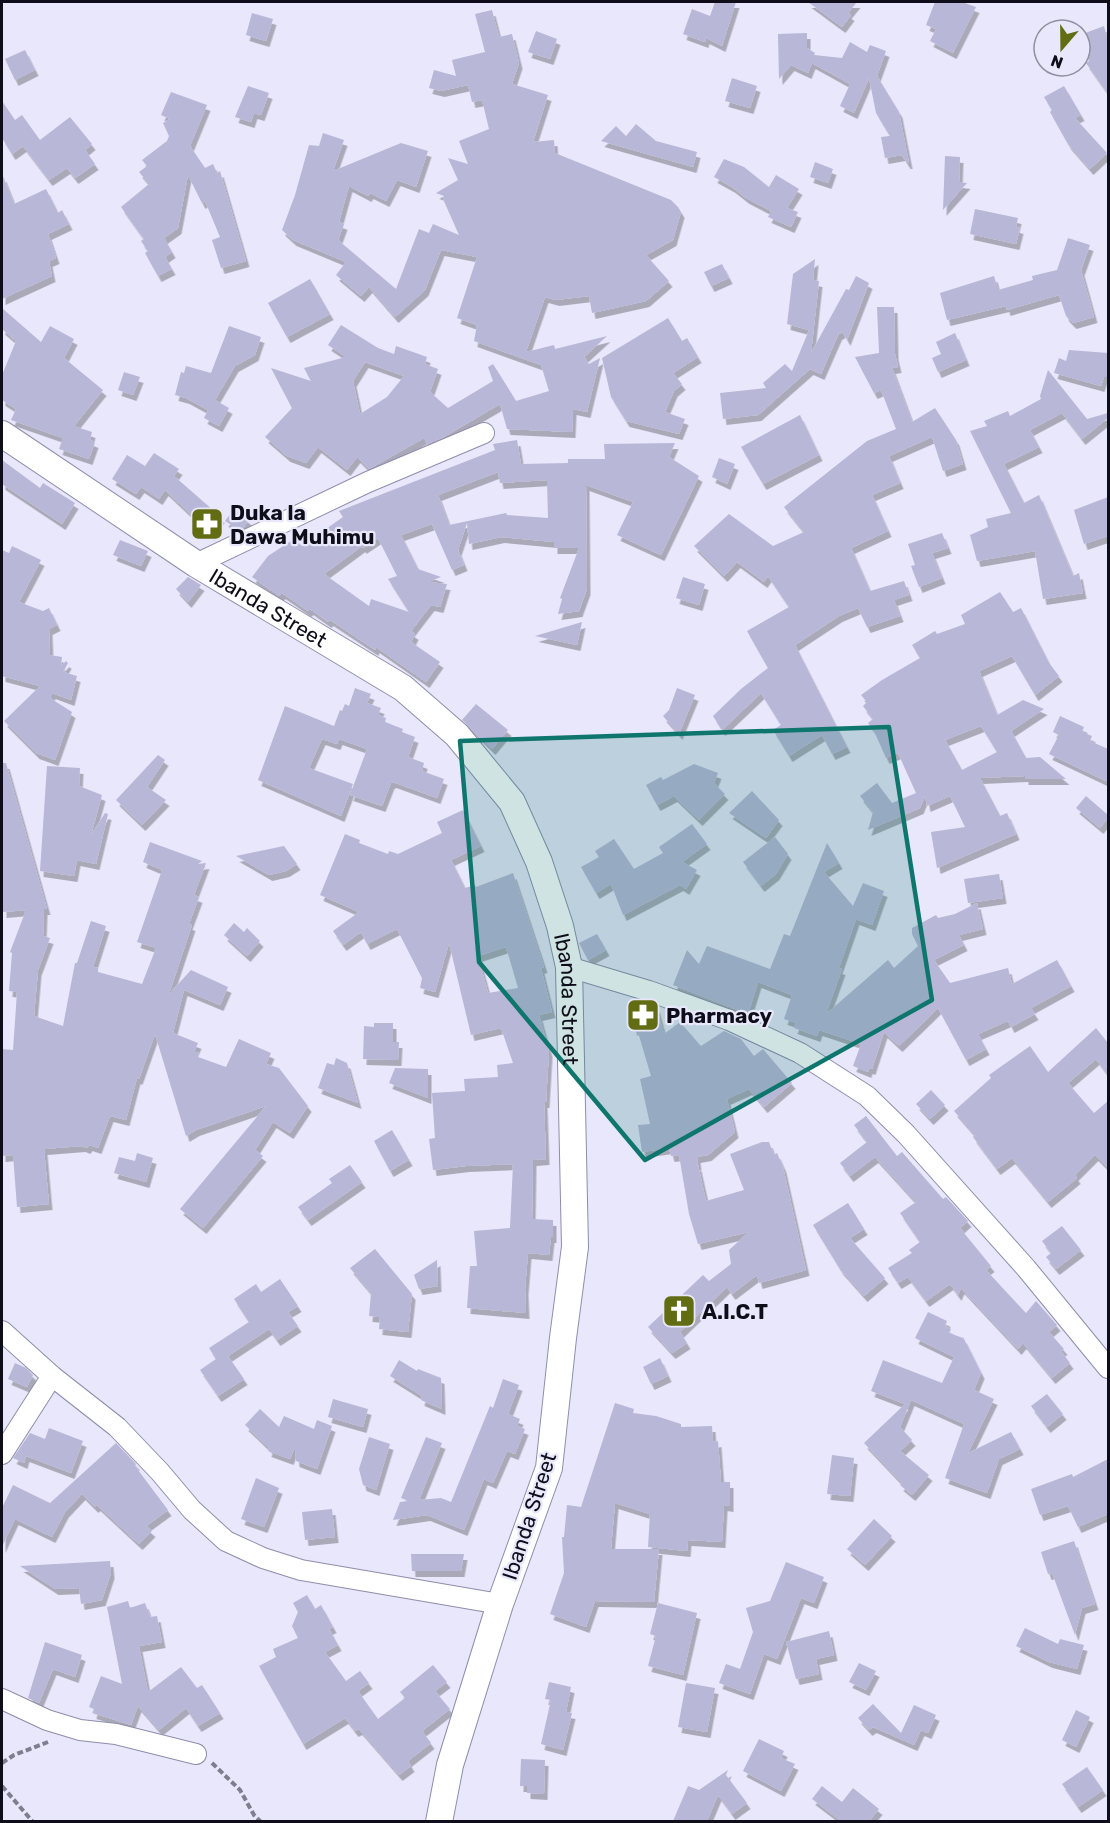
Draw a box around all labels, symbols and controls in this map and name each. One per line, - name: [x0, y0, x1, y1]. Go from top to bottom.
- north arrow: [1032, 18, 1092, 78]
- text: N: [1048, 51, 1066, 73]
- place label: Duka la Dawa Muhimu: [230, 500, 375, 549]
- pharmacy icon: Duka la Dawa Muhimu: [189, 506, 225, 542]
- street label: Ibanda Street: [205, 563, 332, 652]
- street label: Ibanda Street: [549, 931, 584, 1065]
- pharmacy icon: Pharmacy: [625, 997, 661, 1033]
- place label: Pharmacy: [666, 1003, 772, 1028]
- church icon: A.I.C.T: [661, 1293, 697, 1329]
- place label: A.I.C.T: [702, 1299, 768, 1324]
- street label: Ibanda Street: [497, 1449, 561, 1583]

